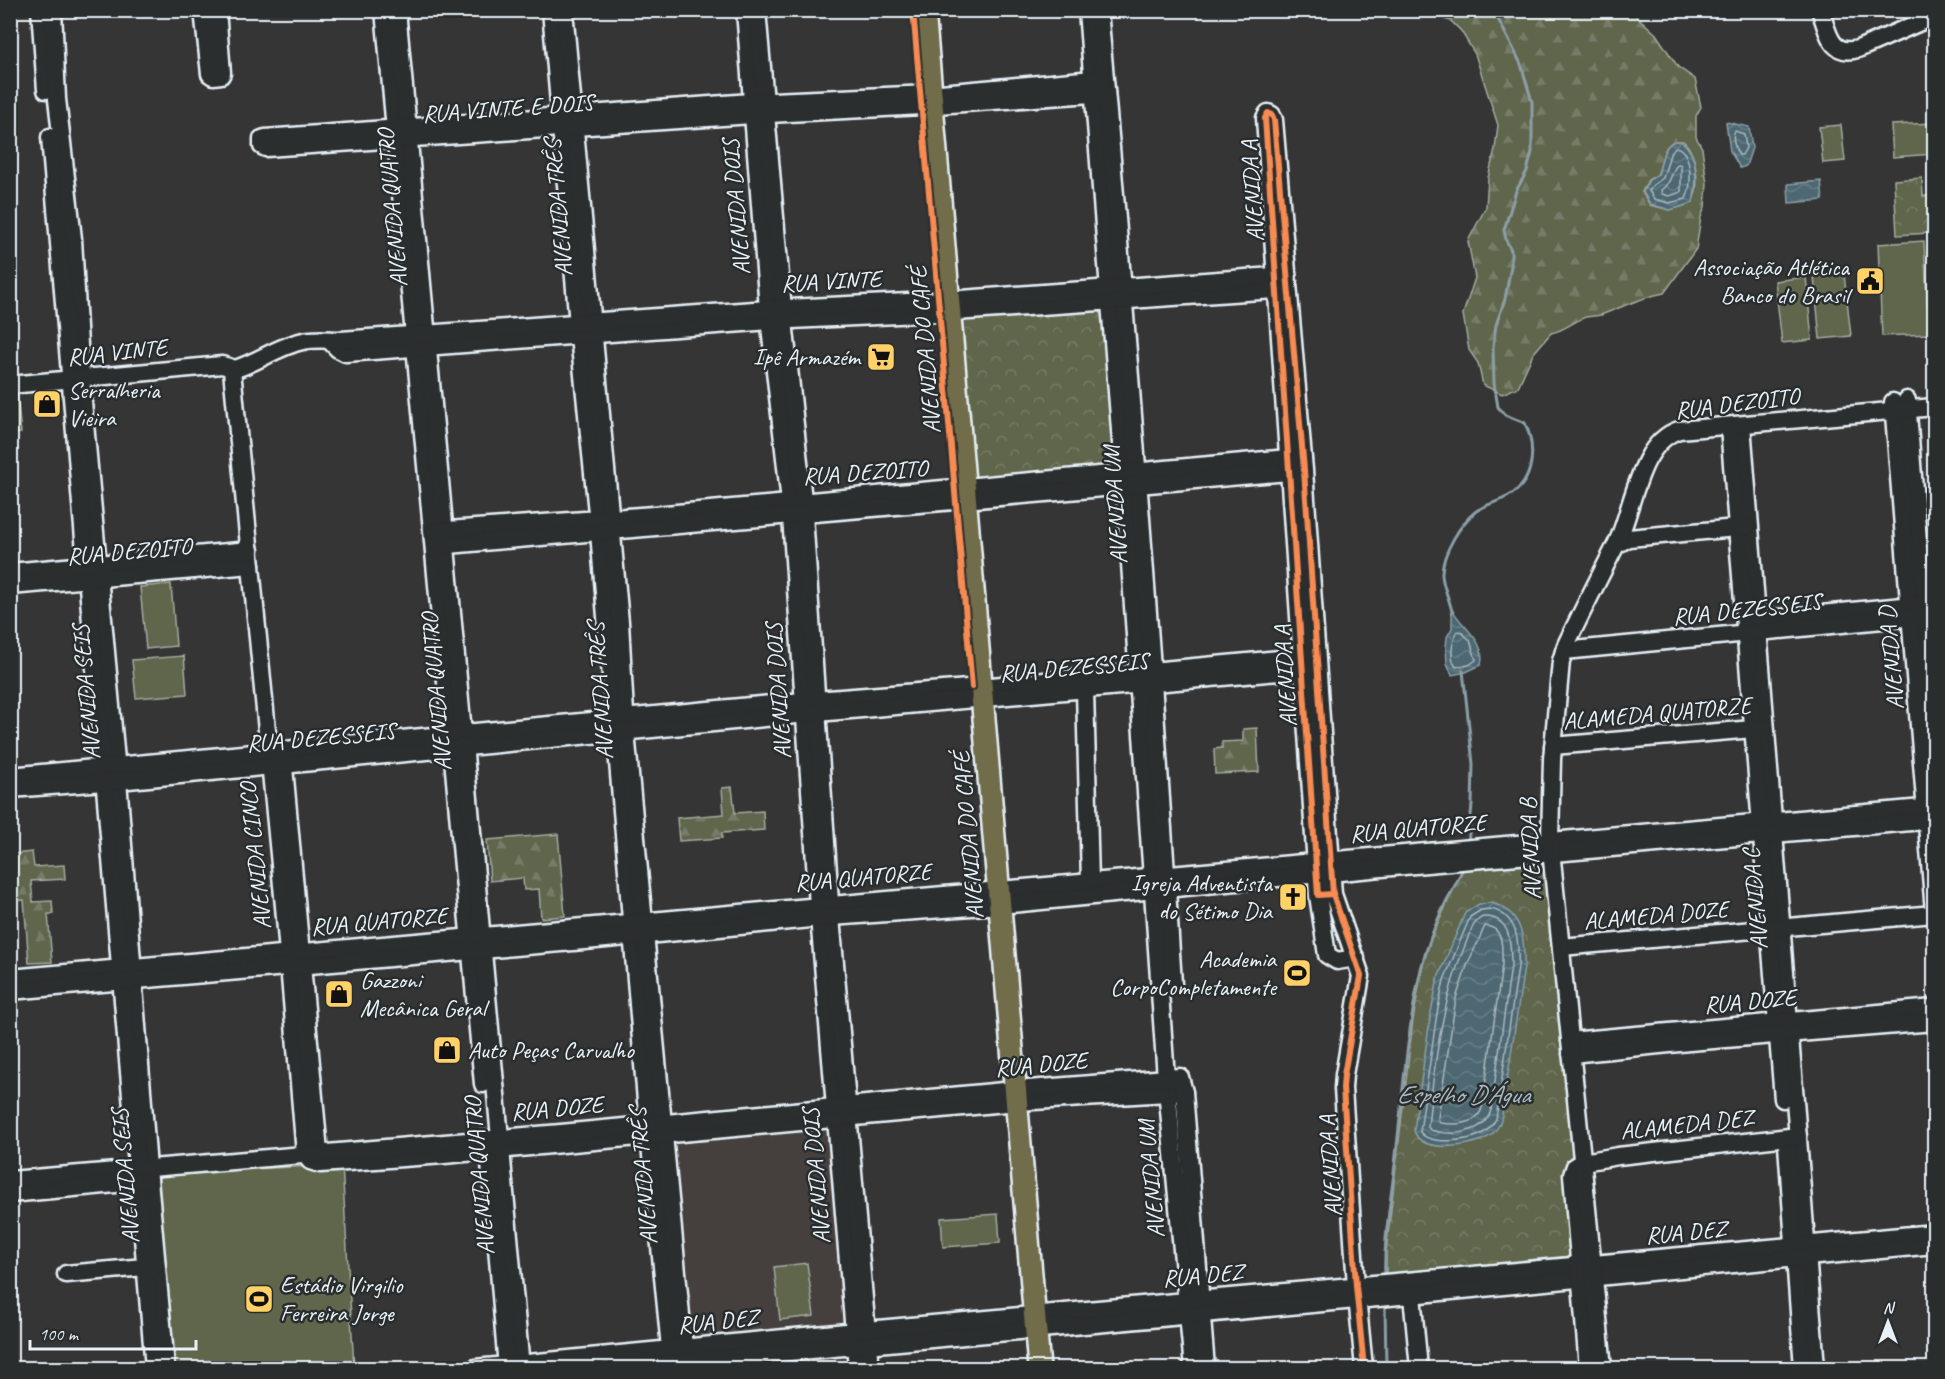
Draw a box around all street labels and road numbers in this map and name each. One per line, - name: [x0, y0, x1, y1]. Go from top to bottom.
- street label: RUA VINTE E DOIS: [421, 87, 598, 129]
- street label: AVENIDA QUATRO: [370, 125, 414, 288]
- street label: AVENIDA TRÊS: [537, 134, 579, 278]
- street label: AVENIDA DOIS: [715, 134, 757, 276]
- street label: AVENIDA A: [1233, 138, 1271, 243]
- street label: AVENIDA DO CAFÉ: [902, 262, 947, 435]
- street label: RUA VINTE: [780, 263, 885, 299]
- street label: RUA VINTE: [66, 331, 172, 372]
- street label: RUA DEZOITO: [1673, 380, 1804, 426]
- street label: AVENIDA UM: [1096, 442, 1134, 565]
- street label: RUA DEZOITO: [802, 452, 932, 491]
- street label: RUA DEZOITO: [65, 530, 196, 571]
- street label: RUA DEZESSEIS: [1671, 586, 1826, 632]
- street label: AVENIDA D: [1871, 603, 1910, 711]
- street label: AVENIDA QUATRO: [414, 609, 458, 772]
- street label: AVENIDA TRÊS: [580, 617, 620, 761]
- street label: AVENIDA DOIS: [758, 619, 798, 760]
- street label: AVENIDA SEIS: [65, 620, 107, 761]
- street label: AVENIDA A: [1266, 623, 1304, 728]
- street label: RUA DEZESSEIS: [998, 645, 1153, 688]
- street label: ALAMEDA QUATORZE: [1562, 690, 1755, 736]
- street label: RUA DEZESSEIS: [245, 715, 400, 758]
- street label: AVENIDA DO CAFÉ: [945, 747, 990, 920]
- street label: AVENIDA CINCO: [232, 778, 278, 931]
- street label: AVENIDA B: [1512, 796, 1548, 901]
- street label: RUA QUATORZE: [1349, 807, 1490, 849]
- street label: AVENIDA C: [1735, 845, 1774, 951]
- street label: RUA QUATORZE: [794, 856, 935, 898]
- street label: ALAMEDA DOZE: [1583, 893, 1732, 936]
- street label: RUA QUATORZE: [310, 900, 451, 942]
- street label: RUA DOZE: [1703, 982, 1801, 1020]
- street label: RUA DOZE: [994, 1045, 1092, 1083]
- street label: RUA DOZE: [510, 1089, 608, 1127]
- street label: AVENIDA QUATRO: [457, 1093, 501, 1256]
- street label: AVENIDA TRÊS: [622, 1102, 664, 1246]
- street label: ALAMEDA DEZ: [1619, 1102, 1759, 1146]
- street label: AVENIDA DOIS: [795, 1103, 837, 1245]
- street label: AVENIDA SEIS: [104, 1104, 146, 1245]
- street label: AVENIDA A: [1311, 1113, 1349, 1218]
- street label: AVENIDA UM: [1131, 1116, 1171, 1239]
- street label: RUA DEZ: [1644, 1213, 1731, 1250]
- street label: RUA DEZ: [1161, 1256, 1248, 1293]
- street label: RUA DEZ: [676, 1301, 763, 1340]

